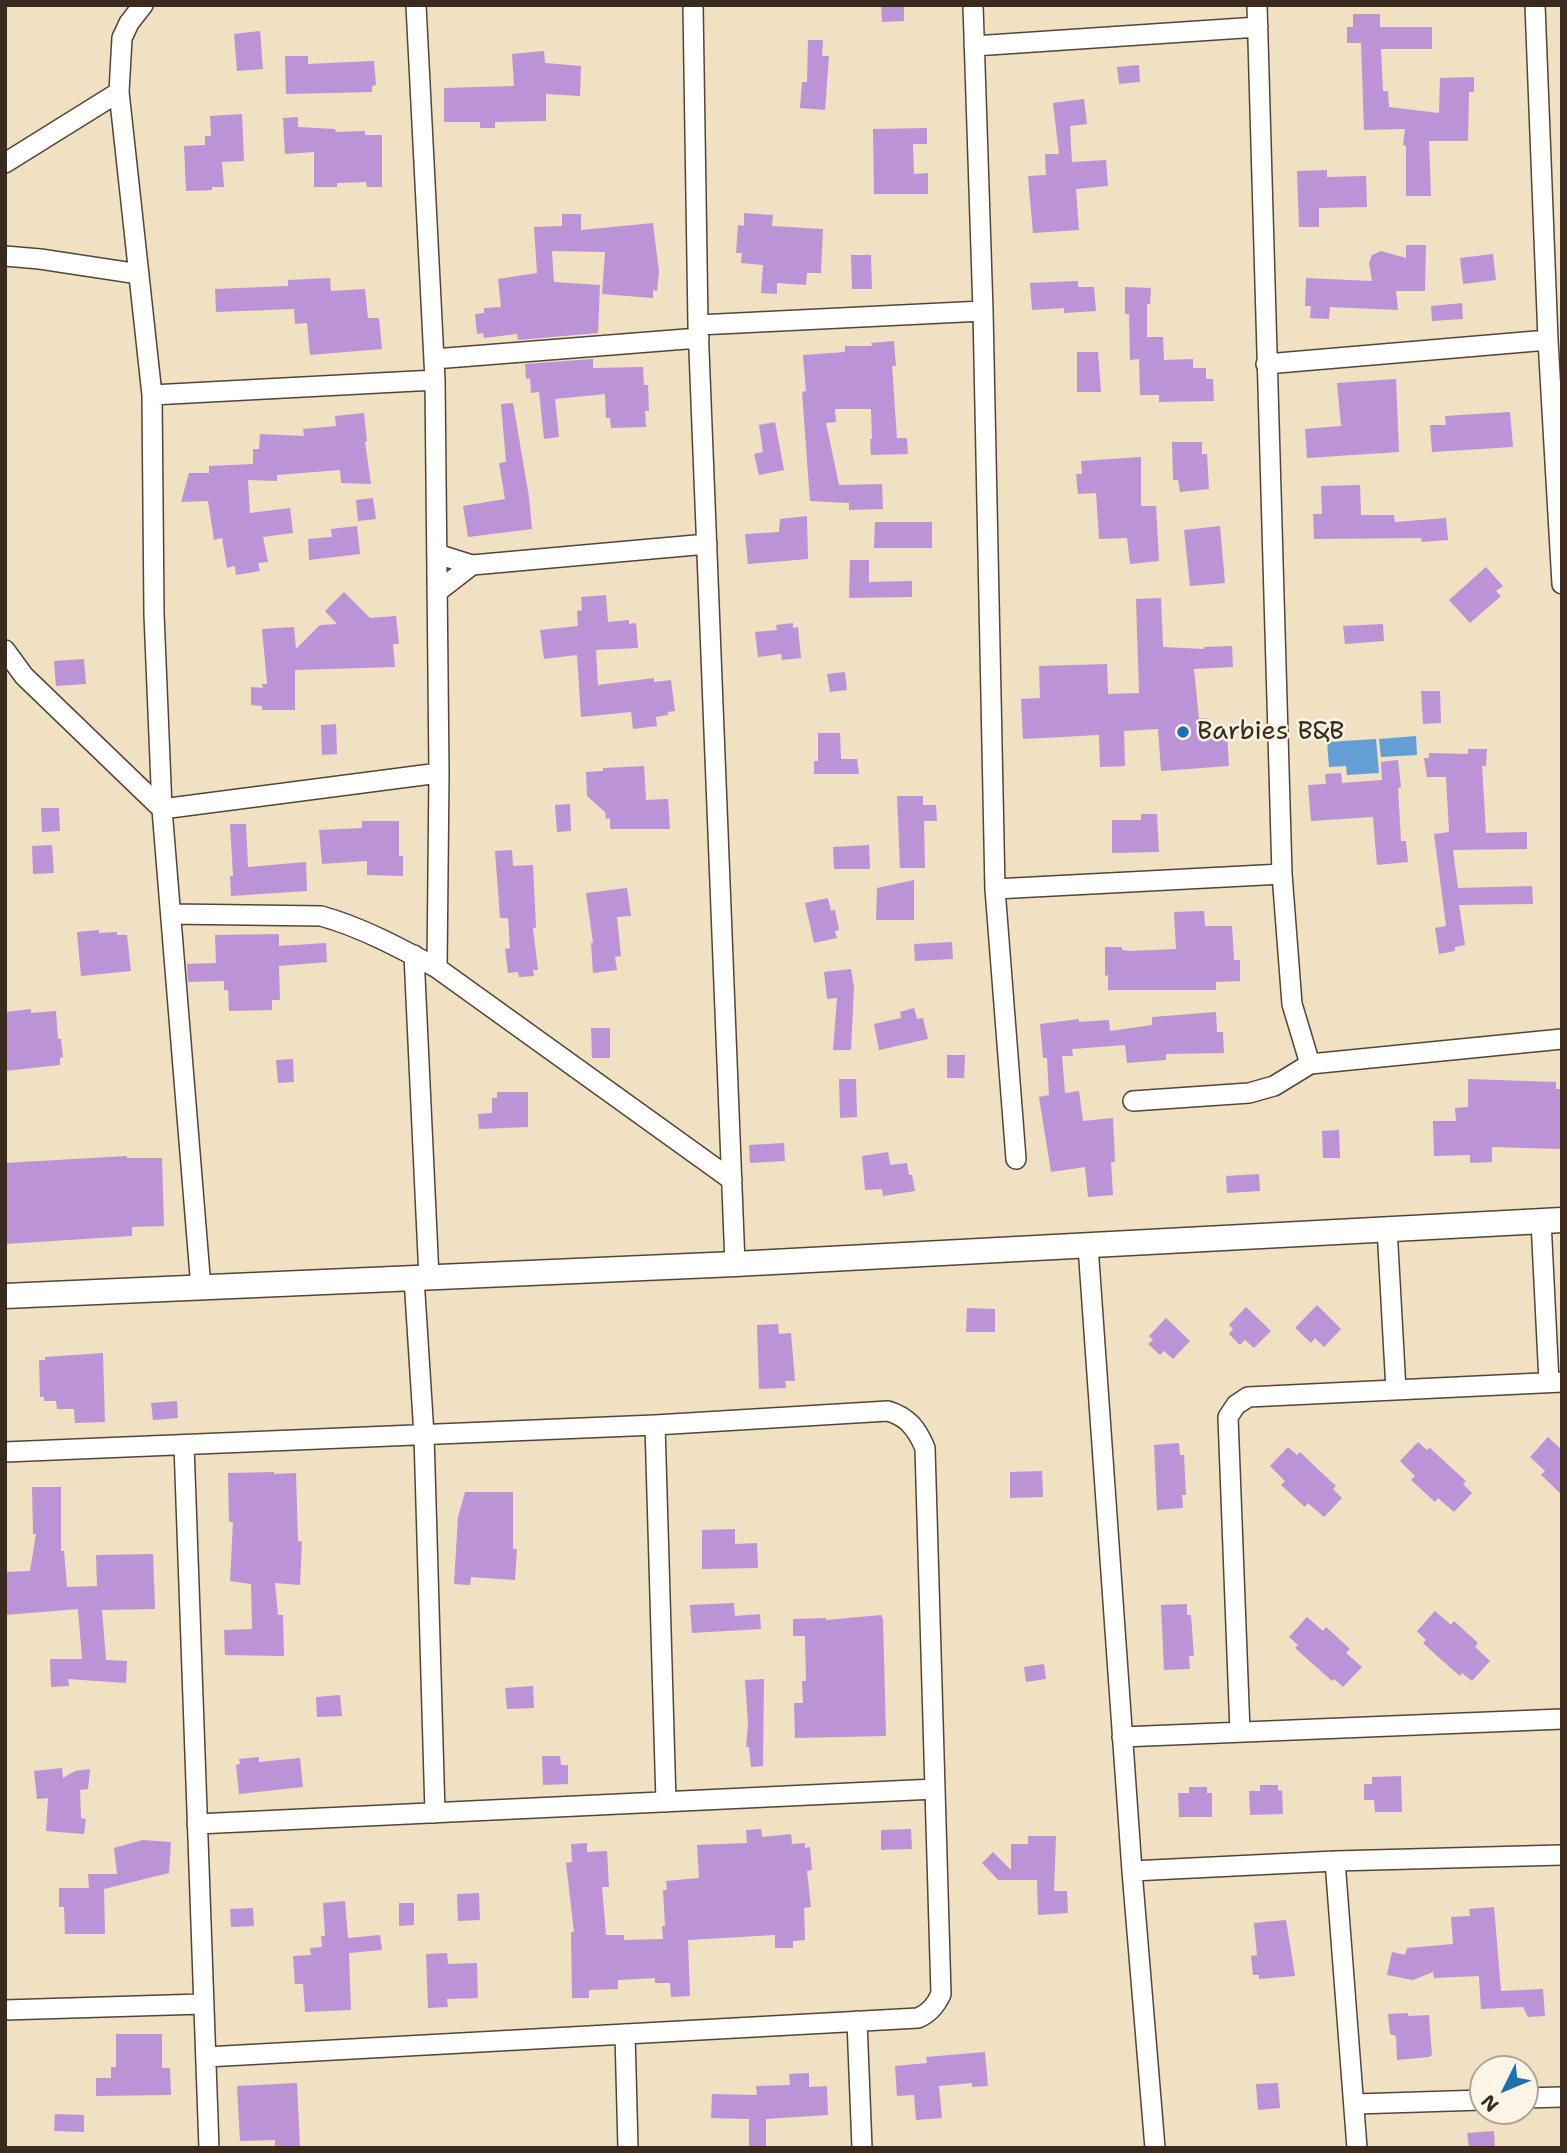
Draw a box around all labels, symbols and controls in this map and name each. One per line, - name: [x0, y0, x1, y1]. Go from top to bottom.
- place label: Barbies B&B: [1197, 716, 1344, 748]
- marker: Barbies B&B: [1175, 724, 1191, 740]
- north arrow: [1469, 2055, 1539, 2125]
- text: N: [1475, 2089, 1504, 2117]

